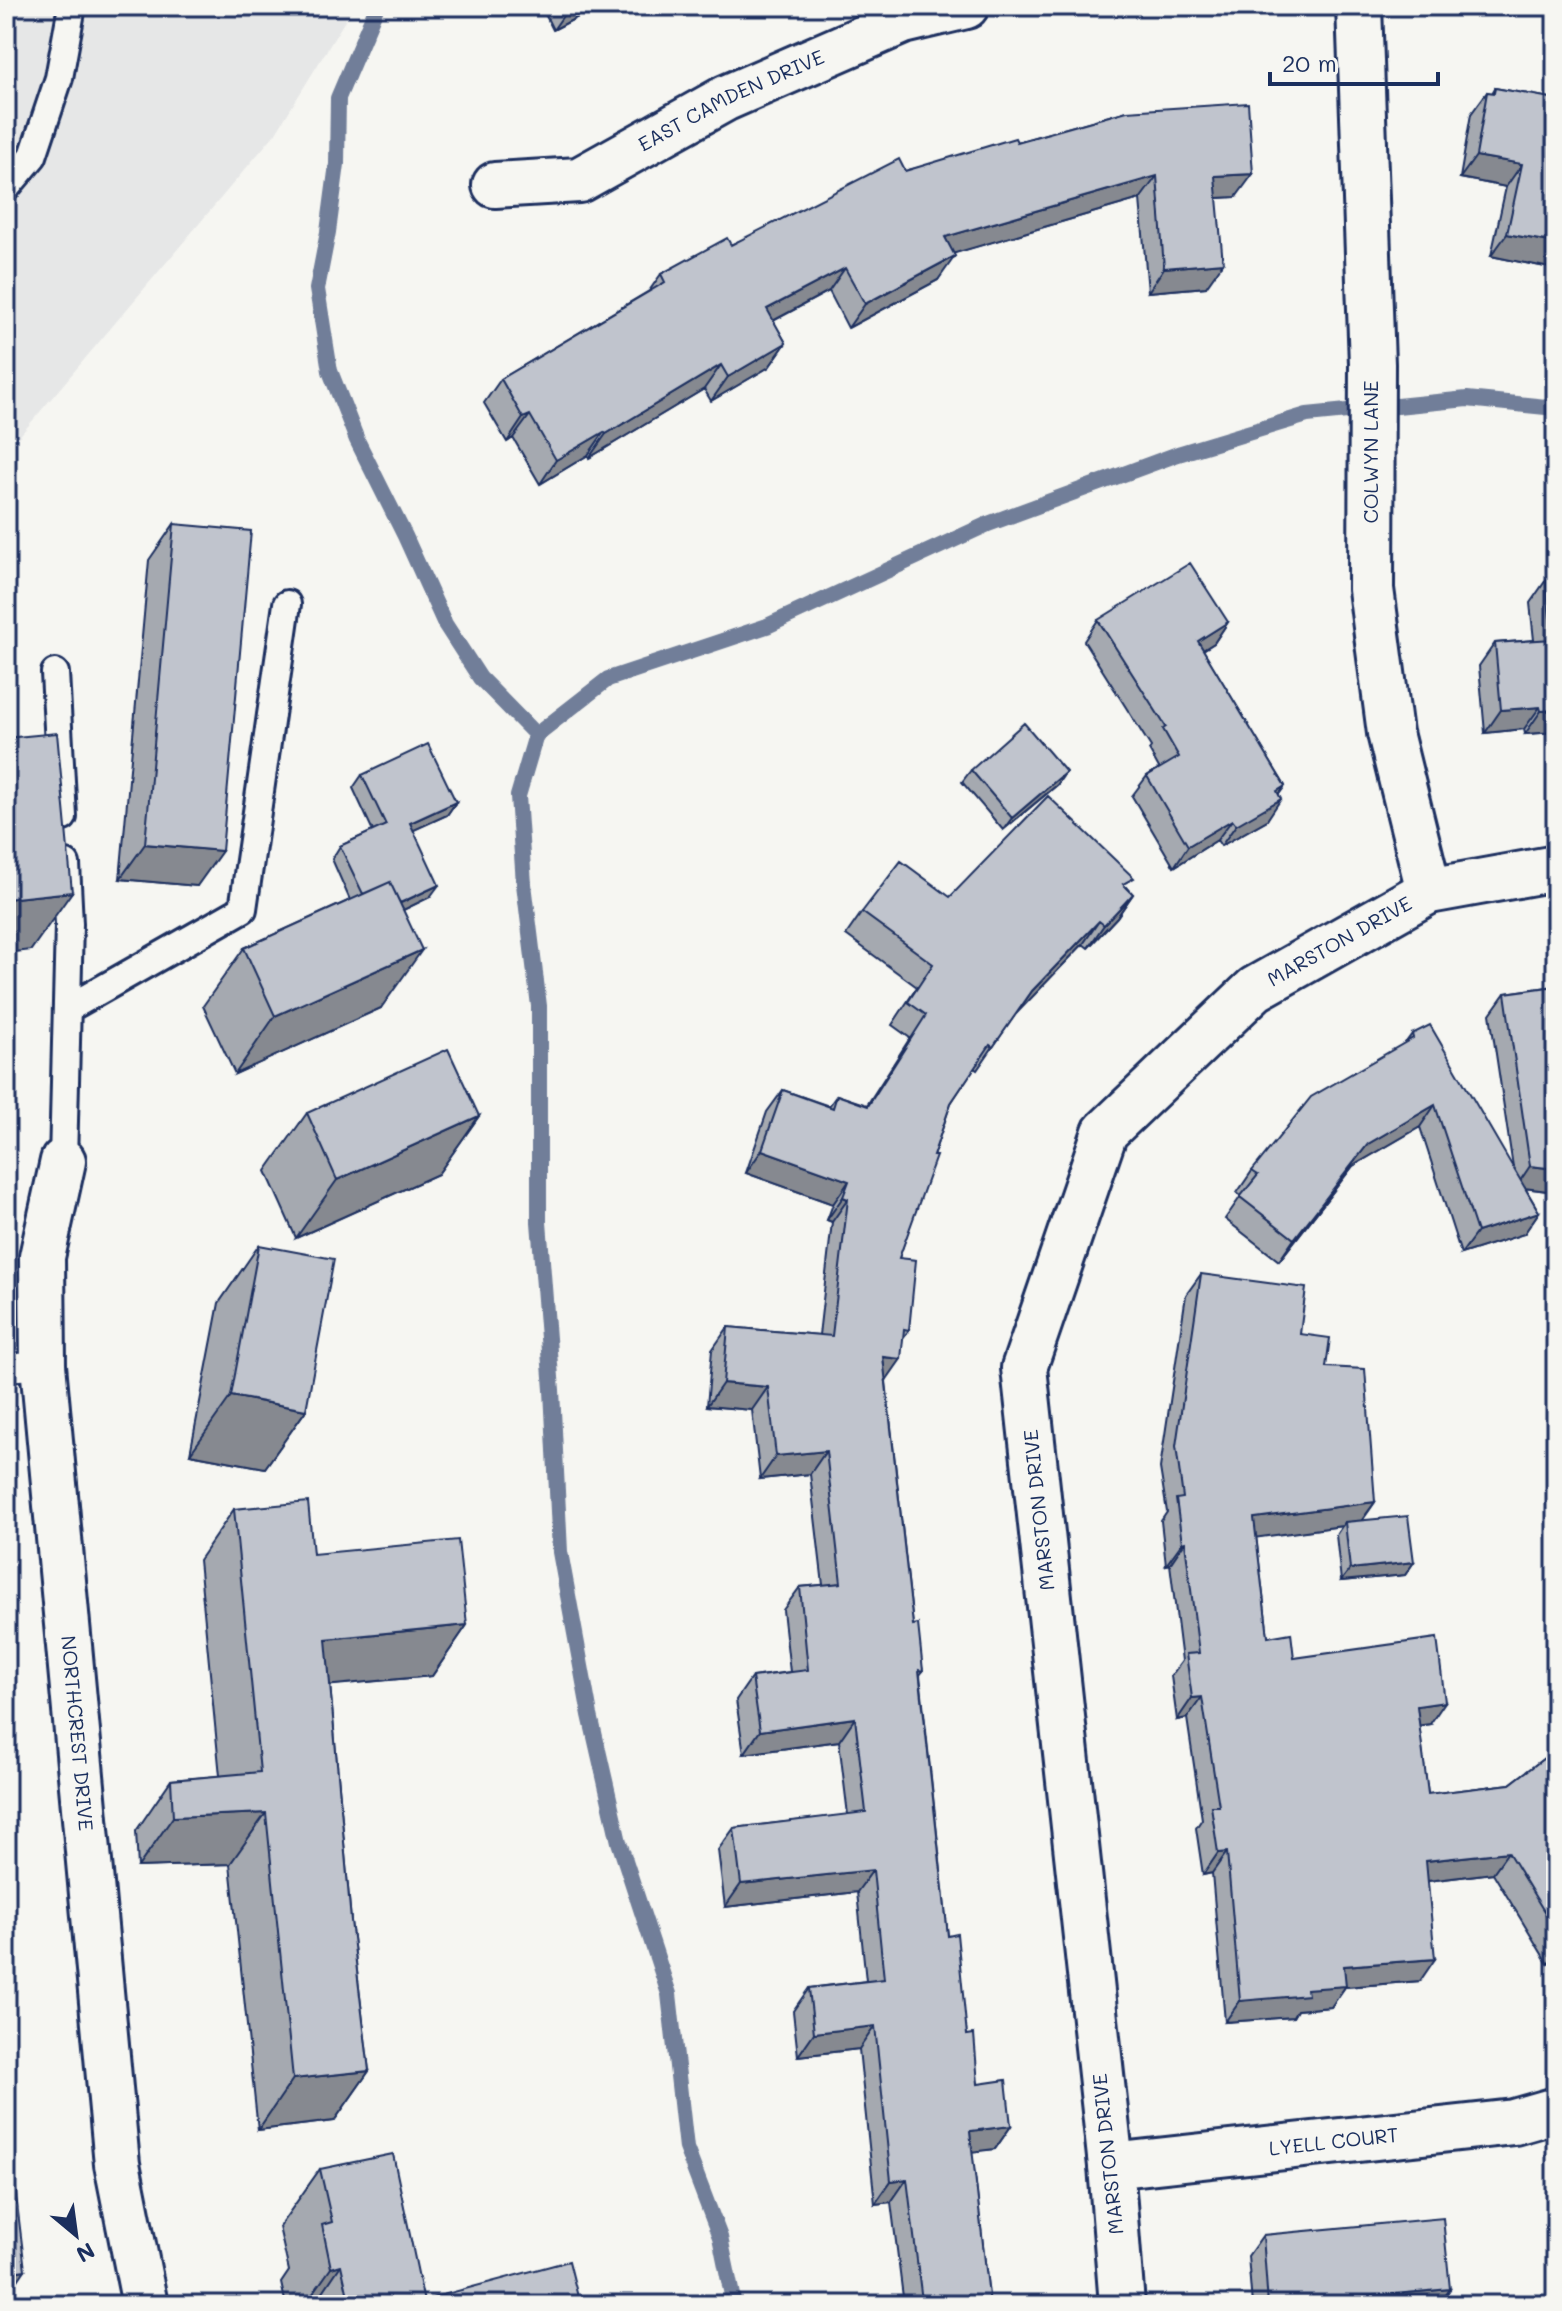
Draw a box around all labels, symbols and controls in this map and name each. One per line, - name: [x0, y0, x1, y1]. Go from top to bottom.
- scale bar: [1270, 36, 1438, 86]
- street label: EAST CAMDEN DRIVE: [633, 43, 828, 157]
- text: 20 m: [1282, 47, 1337, 78]
- street label: COLWYN LANE: [1357, 380, 1383, 524]
- street label: MARSTON DRIVE: [1262, 889, 1416, 991]
- street label: MARSTON DRIVE: [1017, 1428, 1059, 1592]
- street label: NORTHCREST DRIVE: [56, 1634, 100, 1832]
- street label: MARSTON DRIVE: [1086, 2072, 1128, 2236]
- street label: LYELL COURT: [1268, 2121, 1400, 2161]
- north arrow: [36, 2195, 116, 2275]
- text: N: [72, 2236, 100, 2270]

